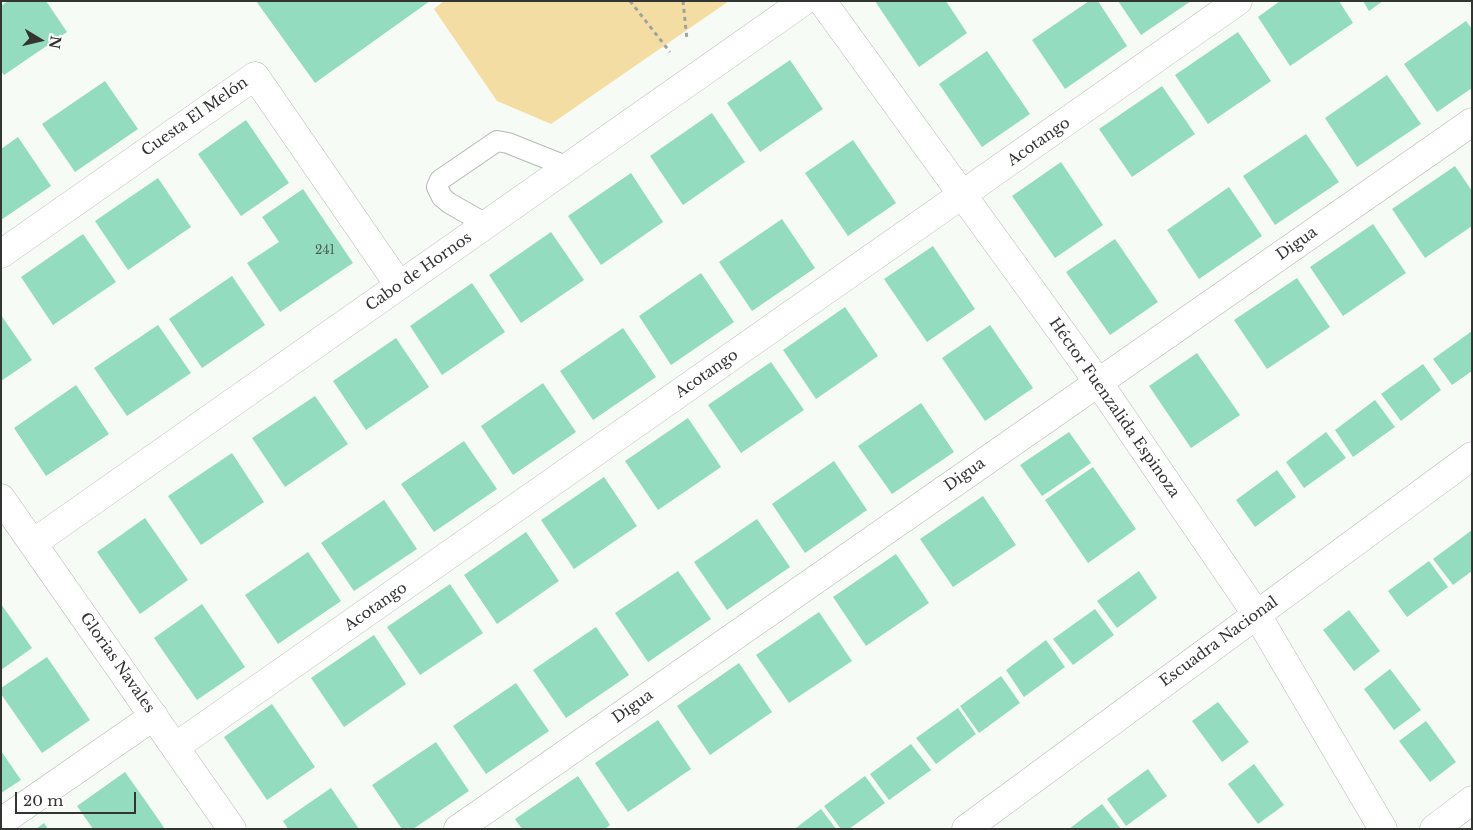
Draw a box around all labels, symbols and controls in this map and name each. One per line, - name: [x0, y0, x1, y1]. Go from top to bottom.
- north arrow: [15, 15, 65, 65]
- text: N: [45, 34, 65, 50]
- street label: Cuesta El Melón: [138, 74, 252, 160]
- street label: Acotango: [1004, 114, 1074, 170]
- street label: Digua: [1273, 224, 1321, 264]
- street label: Cabo de Hornos: [363, 229, 475, 315]
- house number: 241: [315, 244, 335, 258]
- street label: Héctor Fuenzalida Espinoza: [1045, 315, 1183, 501]
- street label: Acotango: [672, 346, 742, 402]
- street label: Digua: [941, 455, 989, 495]
- street label: Acotango: [341, 579, 411, 635]
- street label: Escuadra Nacional: [1156, 593, 1282, 691]
- street label: Glorias Navales: [76, 610, 158, 716]
- street label: Digua: [609, 687, 657, 727]
- scale bar: [18, 782, 139, 814]
- text: 20 m: [23, 791, 63, 810]

